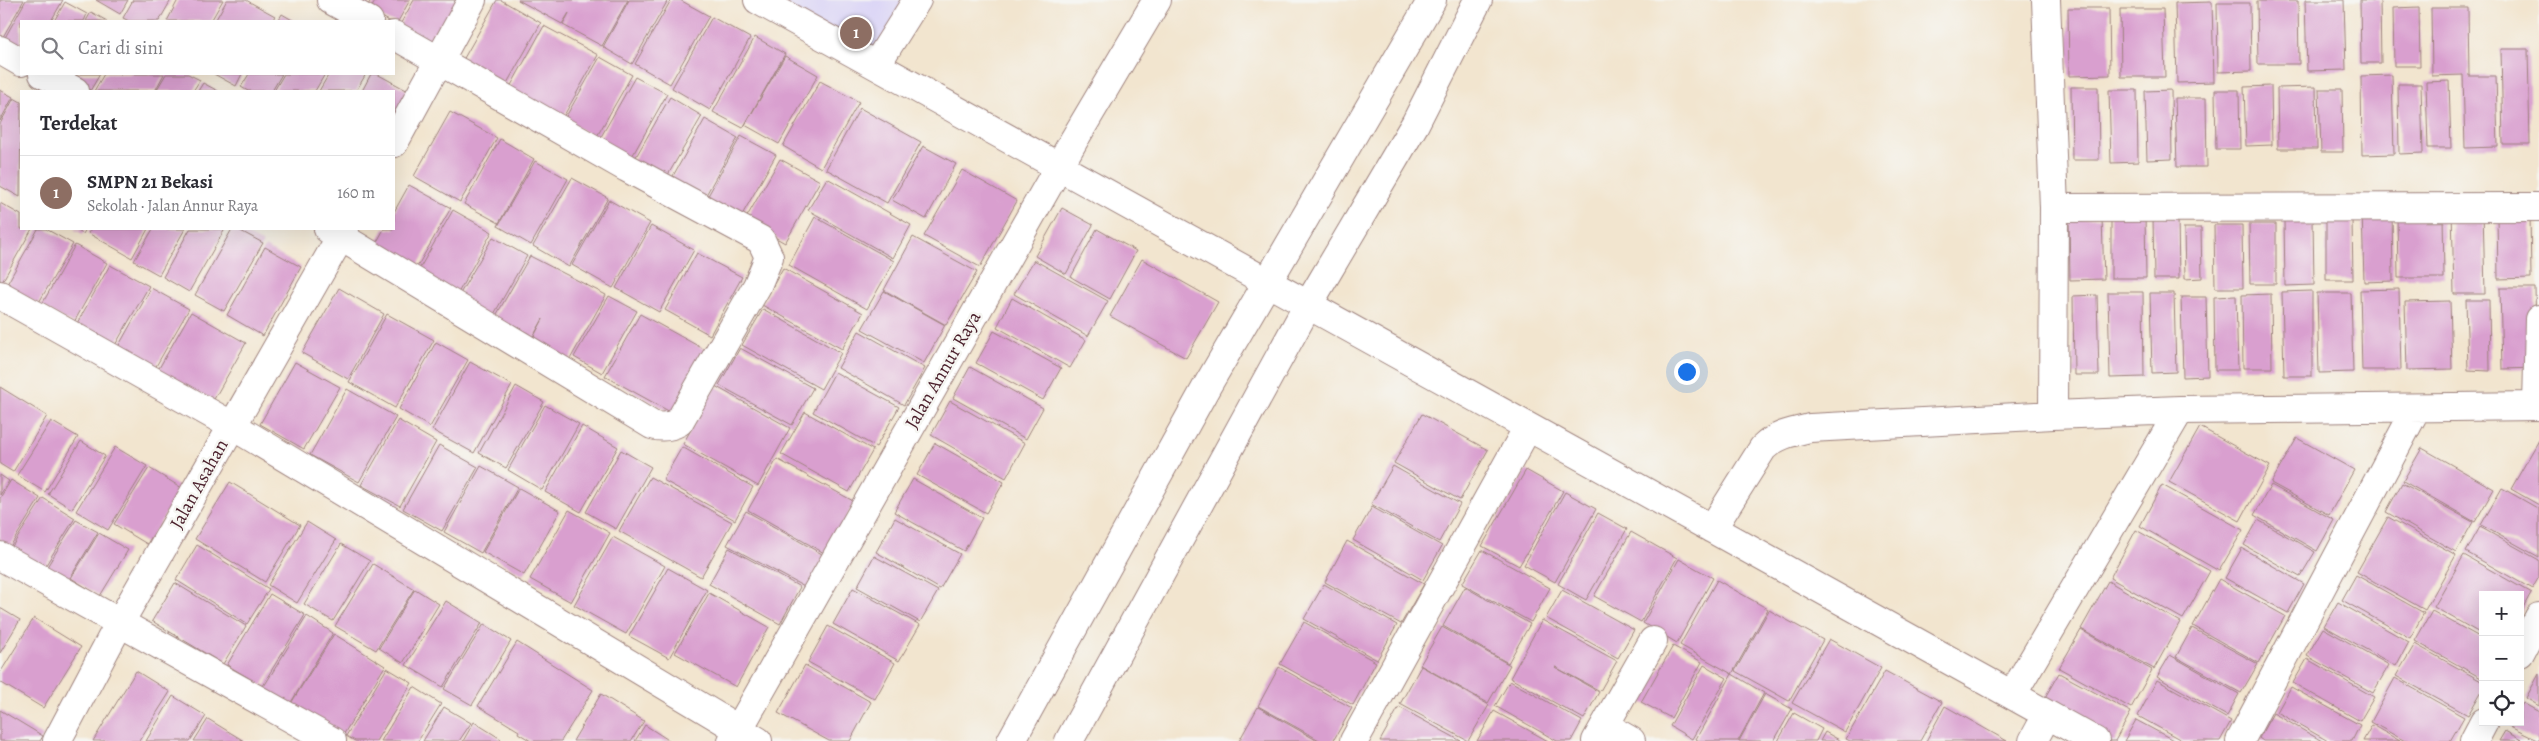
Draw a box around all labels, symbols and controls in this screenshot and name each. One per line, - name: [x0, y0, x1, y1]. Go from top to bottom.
- pin: 1: [840, 14, 872, 52]
- search box: [20, 20, 395, 75]
- icon: search: [38, 34, 66, 62]
- text: Cari di sini: [78, 35, 163, 61]
- text: Terdekat: [40, 109, 118, 137]
- text: SMPN 21 Bekasi: [87, 169, 213, 195]
- text: 1: [53, 182, 59, 204]
- text: 160 m: [337, 182, 375, 204]
- text: Sekolah · Jalan Annur Raya: [87, 195, 258, 217]
- street label: Jalan Annur Raya: [899, 306, 987, 434]
- your location: [1674, 359, 1700, 385]
- street label: Jalan Asahan: [164, 434, 234, 534]
- map controls: [2479, 591, 2524, 726]
- button: +: [2479, 591, 2524, 636]
- button: −: [2479, 636, 2524, 681]
- button: locate: [2479, 681, 2524, 726]

